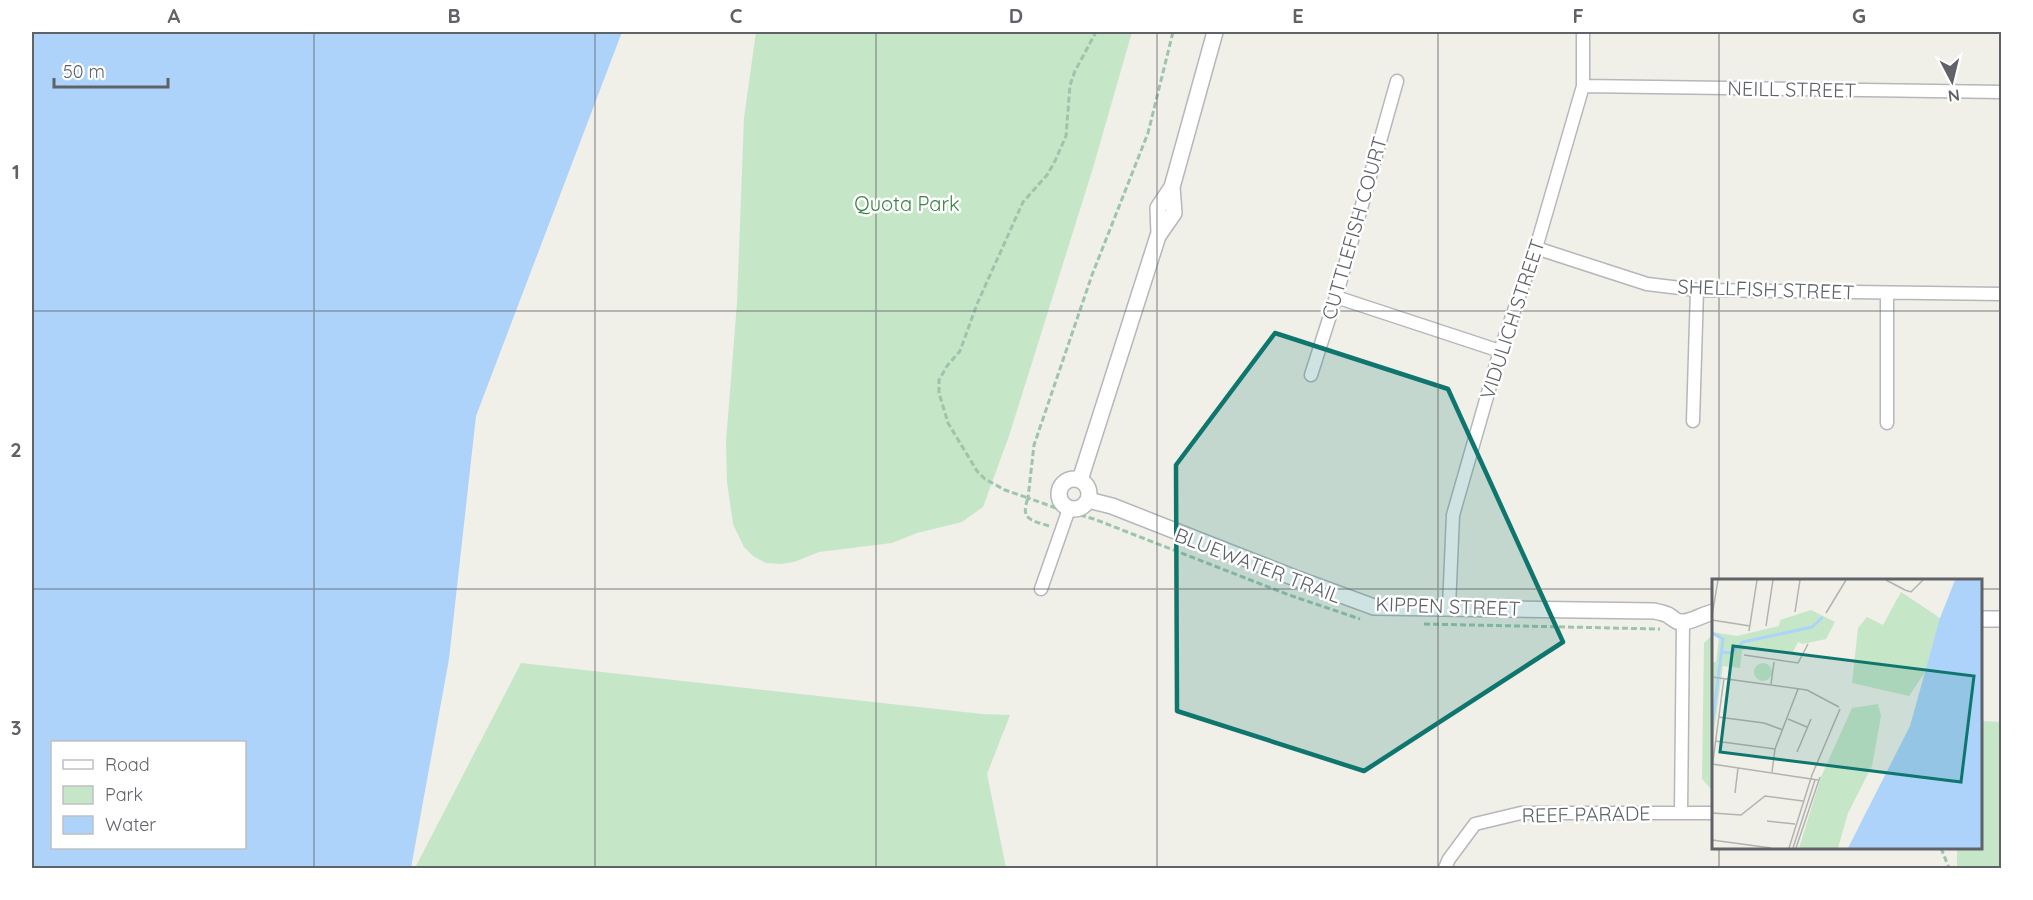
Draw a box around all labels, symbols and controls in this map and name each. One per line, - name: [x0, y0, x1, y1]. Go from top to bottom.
- text: A: [168, 3, 181, 28]
- text: B: [447, 3, 461, 28]
- text: C: [730, 3, 743, 28]
- text: D: [1009, 3, 1023, 28]
- text: E: [1292, 3, 1304, 28]
- text: F: [1572, 3, 1584, 28]
- text: G: [1852, 3, 1866, 28]
- scale bar: [54, 51, 168, 89]
- north arrow: [1922, 51, 1982, 111]
- text: 50 m: [63, 60, 105, 83]
- street label: NEILL STREET: [1727, 75, 1857, 103]
- text: N: [1947, 85, 1961, 107]
- street label: CUTTLEFISH COURT: [1316, 134, 1392, 322]
- text: 1: [12, 159, 20, 184]
- park label: Quota Park: [854, 191, 960, 216]
- street label: VIDULICH STREET: [1474, 236, 1550, 402]
- street label: SHELLFISH STREET: [1677, 273, 1855, 305]
- text: 2: [10, 437, 22, 462]
- street label: BLUEWATER TRAIL: [1171, 522, 1345, 608]
- inset map: [1712, 579, 1982, 849]
- street label: KIPPEN STREET: [1375, 591, 1521, 621]
- text: 3: [11, 715, 21, 740]
- legend: [51, 741, 246, 849]
- text: Road: [105, 753, 150, 776]
- text: Park: [105, 783, 143, 806]
- street label: REEF PARADE: [1521, 800, 1651, 828]
- text: Water: [105, 813, 156, 836]

